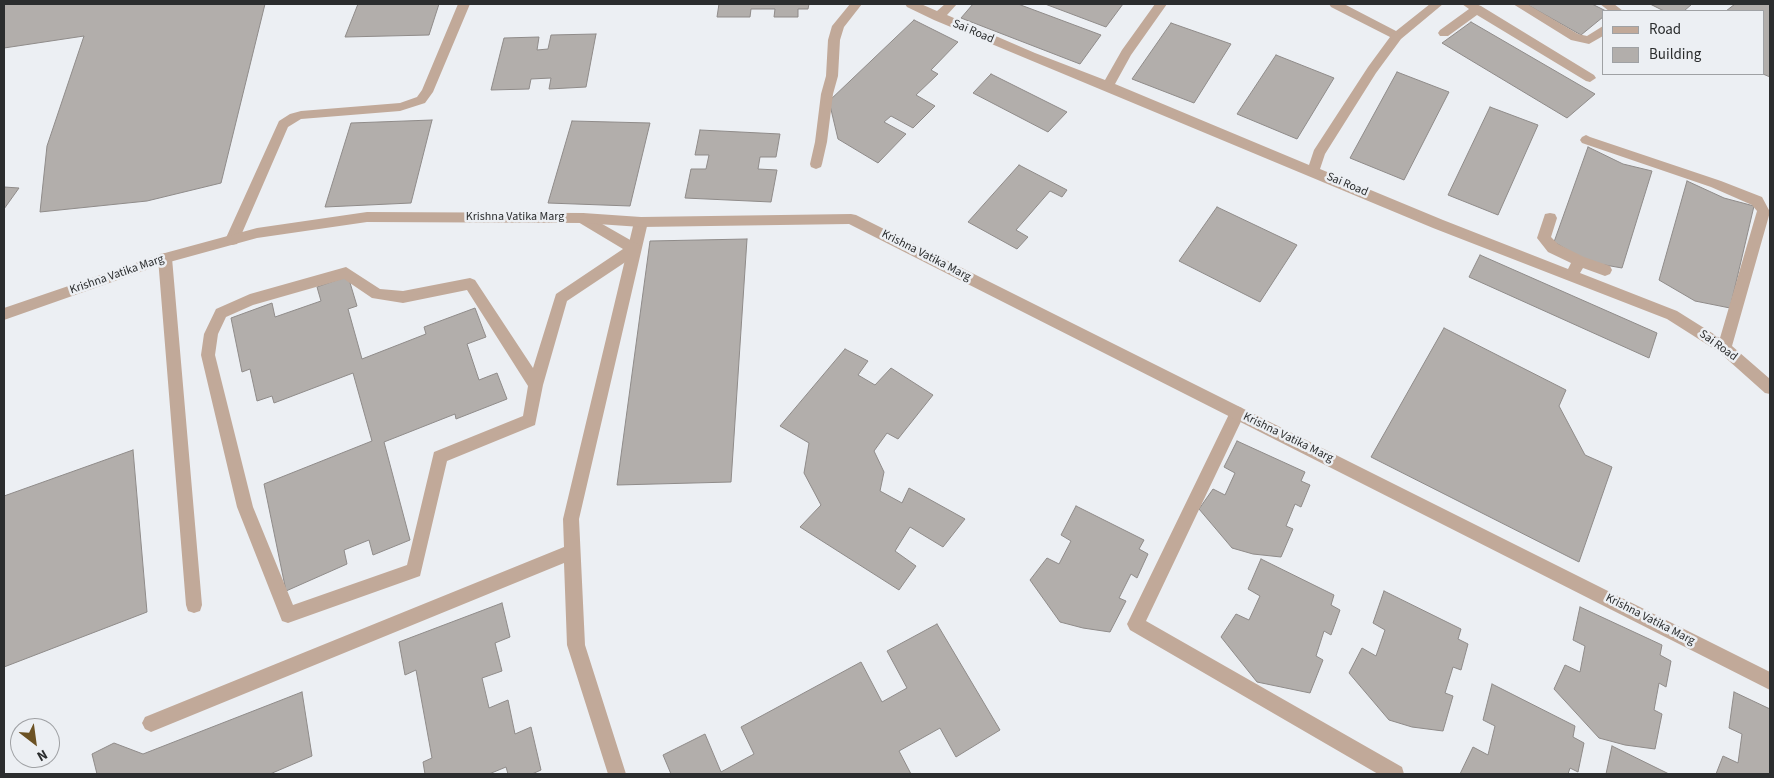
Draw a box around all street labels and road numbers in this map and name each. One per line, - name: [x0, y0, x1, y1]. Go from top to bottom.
- street label: Sai Road: [950, 17, 996, 47]
- street label: Sai Road: [1324, 170, 1370, 200]
- street label: Krishna Vatika Marg: [466, 210, 564, 224]
- street label: Krishna Vatika Marg: [879, 227, 973, 285]
- street label: Krishna Vatika Marg: [68, 252, 166, 298]
- street label: Sai Road: [1696, 327, 1740, 365]
- street label: Krishna Vatika Marg: [1241, 410, 1335, 466]
- street label: Krishna Vatika Marg: [1603, 591, 1697, 649]

